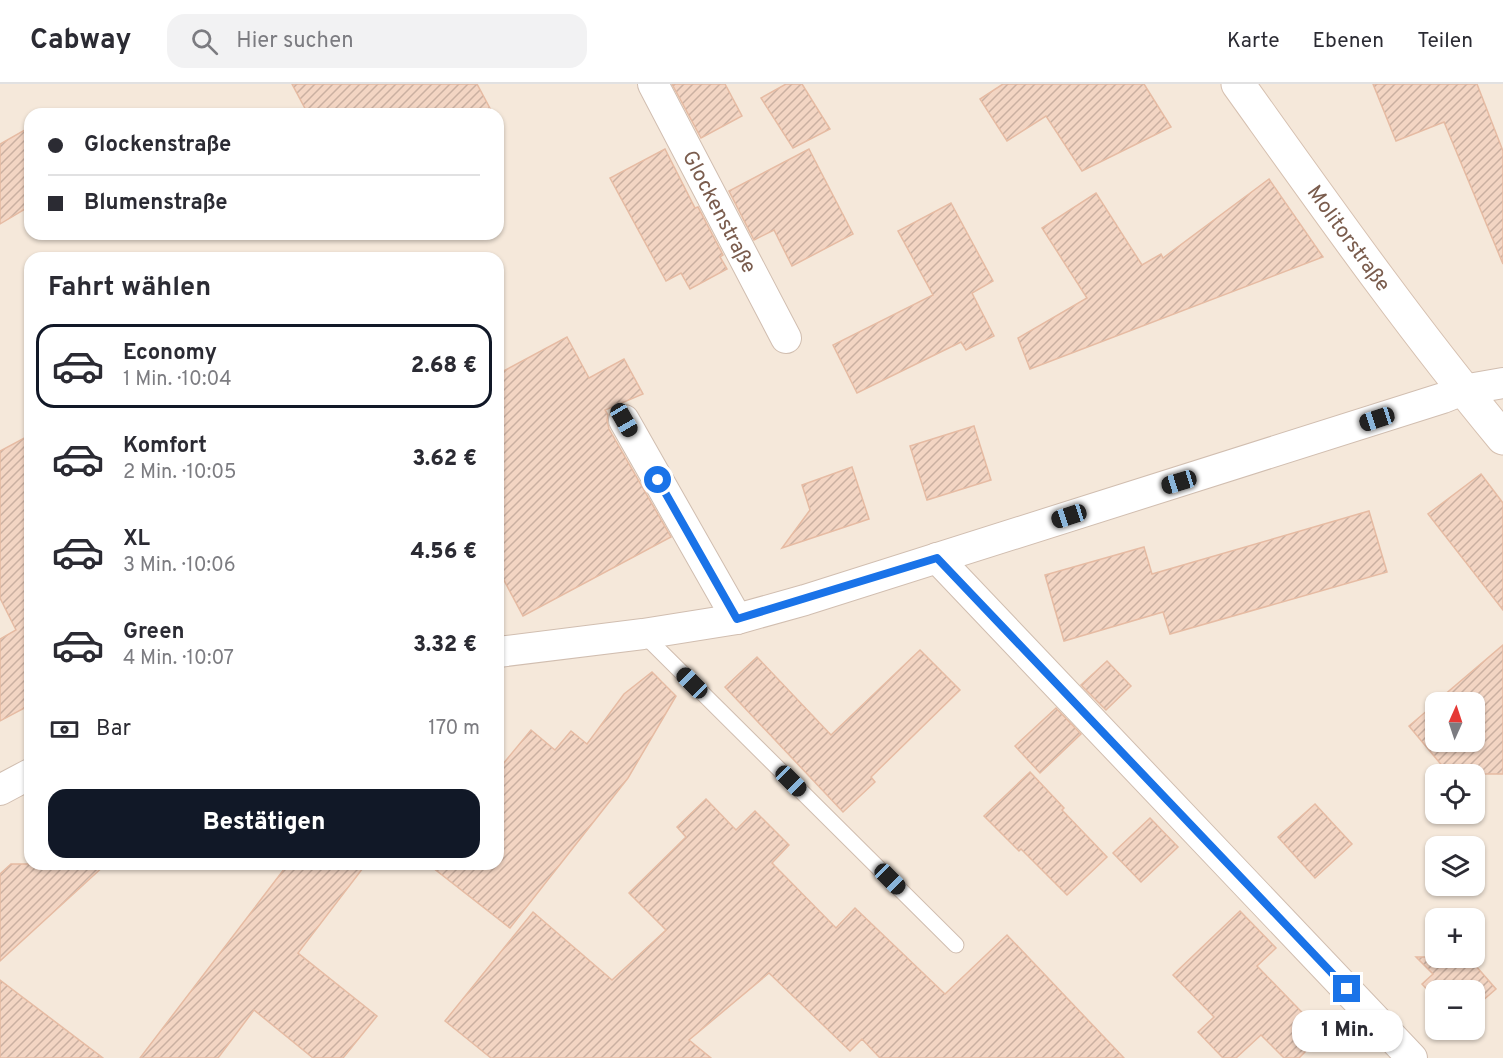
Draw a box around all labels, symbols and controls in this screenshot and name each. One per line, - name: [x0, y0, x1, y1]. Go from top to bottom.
- search box: [167, 14, 587, 68]
- text: Cabway: [30, 23, 131, 59]
- icon: search: [188, 25, 221, 58]
- text: Hier suchen: [236, 28, 354, 55]
- text: Karte: [1227, 28, 1279, 55]
- text: Ebenen: [1312, 28, 1384, 55]
- text: Teilen: [1417, 28, 1473, 55]
- text: Glockenstraße: [84, 132, 231, 159]
- street label: Glockenstraße: [675, 146, 762, 278]
- street label: Molitorstraße: [1300, 181, 1396, 298]
- text: Blumenstraße: [84, 190, 228, 217]
- text: Fahrt wählen: [48, 271, 211, 305]
- icon: car: [51, 339, 105, 393]
- text: Economy: [123, 340, 217, 367]
- text: 2.68 €: [411, 353, 477, 380]
- text: 1 Min. · 10:04: [123, 367, 232, 393]
- car: [607, 400, 641, 440]
- car: [1357, 405, 1397, 433]
- icon: car: [51, 432, 105, 486]
- text: Komfort: [123, 433, 207, 460]
- text: 3.62 €: [412, 446, 477, 473]
- text: 2 Min. · 10:05: [123, 460, 236, 486]
- route start: [644, 466, 671, 493]
- car: [1159, 468, 1199, 496]
- car: [1049, 502, 1089, 530]
- icon: car: [51, 525, 105, 579]
- text: XL: [123, 526, 150, 553]
- text: 4.56 €: [411, 539, 477, 566]
- text: 3 Min. · 10:06: [123, 553, 236, 579]
- icon: car: [51, 618, 105, 672]
- text: Green: [123, 619, 185, 646]
- text: 3.32 €: [413, 632, 477, 659]
- text: 4 Min. · 10:07: [123, 646, 234, 672]
- car: [673, 664, 711, 702]
- north arrow: [1425, 692, 1485, 752]
- map controls: [1425, 692, 1485, 1040]
- icon: cash: [48, 713, 81, 746]
- text: Bar: [96, 716, 131, 743]
- text: 170 m: [428, 716, 480, 742]
- car: [772, 762, 810, 800]
- button: locate: [1425, 764, 1485, 824]
- button: Bestätigen: [48, 789, 480, 858]
- button: layers: [1425, 836, 1485, 896]
- car: [871, 860, 909, 898]
- button: +: [1425, 908, 1485, 968]
- route end: [1333, 975, 1360, 1002]
- button: −: [1425, 980, 1485, 1040]
- callout: 1 Min.: [1292, 1010, 1402, 1052]
- text: 1 Min.: [1321, 1018, 1374, 1044]

